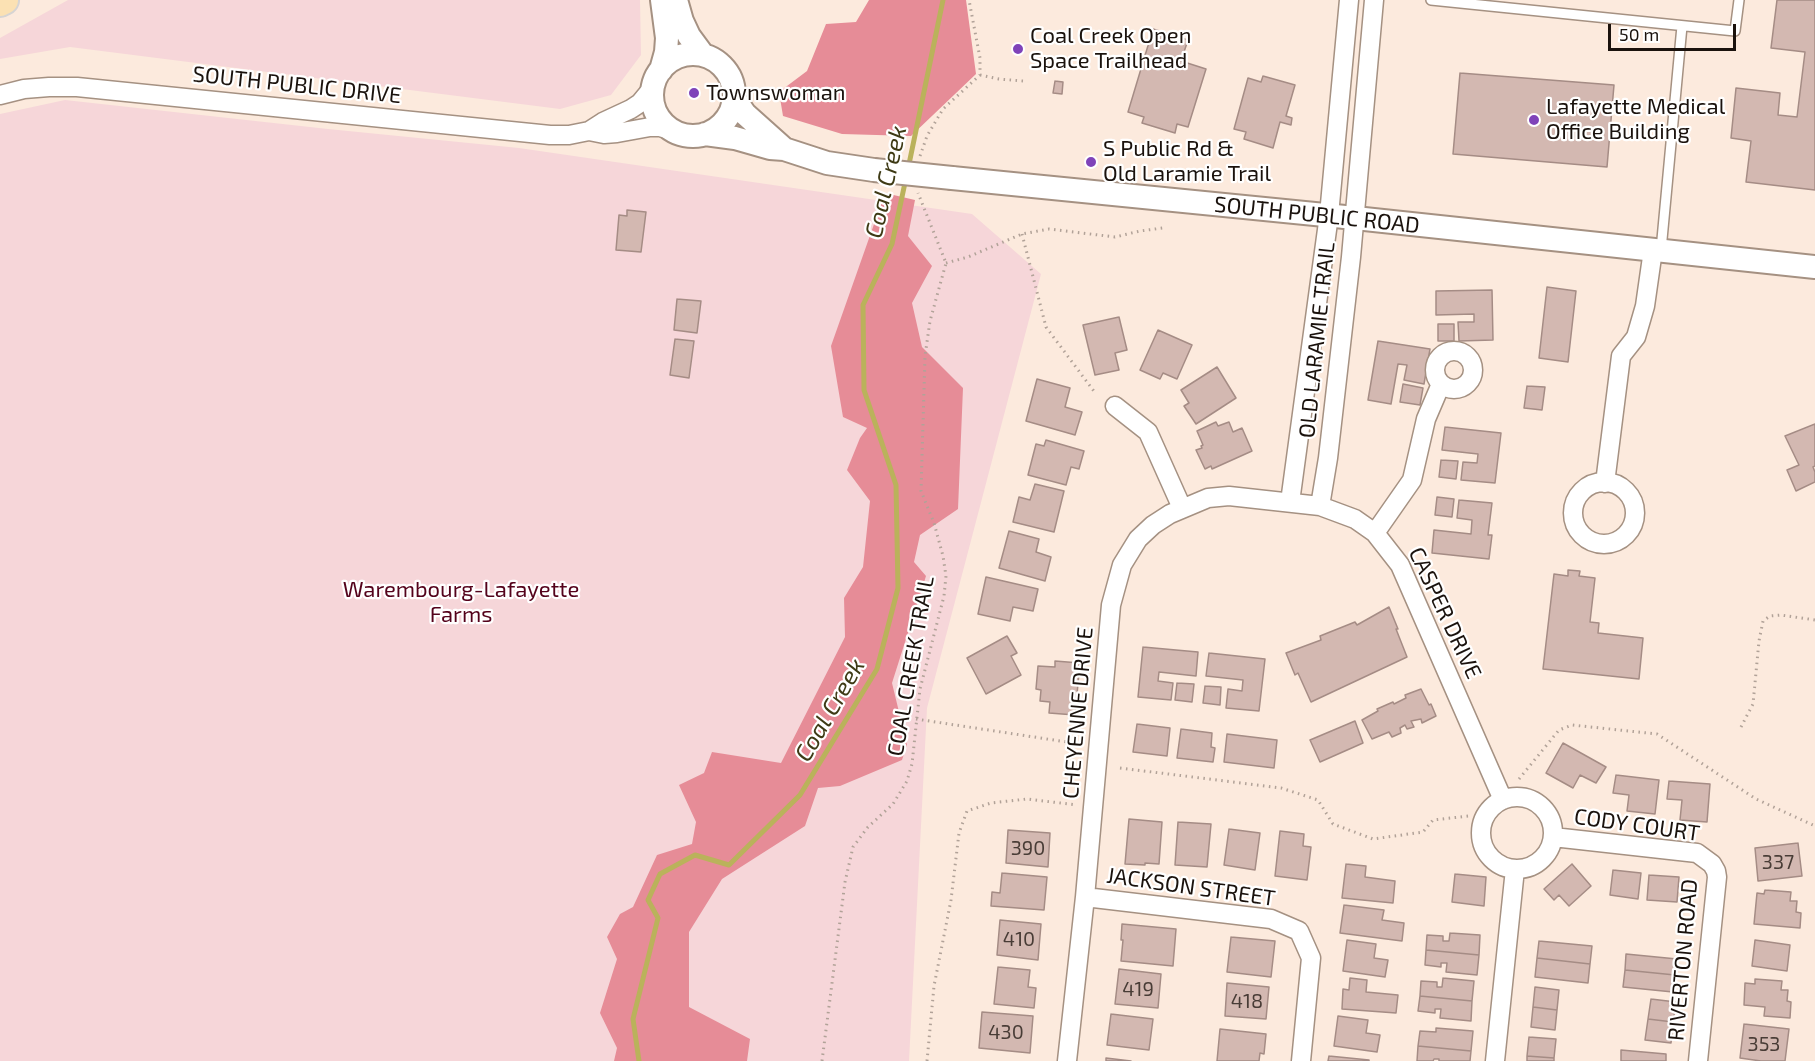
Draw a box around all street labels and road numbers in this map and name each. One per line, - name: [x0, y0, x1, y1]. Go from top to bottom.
- street label: SOUTH PUBLIC DRIVE: [191, 61, 403, 109]
- street label: SOUTH PUBLIC ROAD: [1213, 191, 1421, 239]
- street label: OLD LARAMIE TRAIL: [1294, 241, 1340, 439]
- street label: CASPER DRIVE: [1403, 543, 1487, 683]
- street label: COAL CREEK TRAIL: [882, 574, 940, 758]
- street label: CHEYENNE DRIVE: [1057, 626, 1099, 800]
- street label: CODY COURT: [1573, 803, 1701, 847]
- street label: JACKSON STREET: [1105, 862, 1277, 912]
- street label: RIVERTON ROAD: [1663, 878, 1703, 1042]

